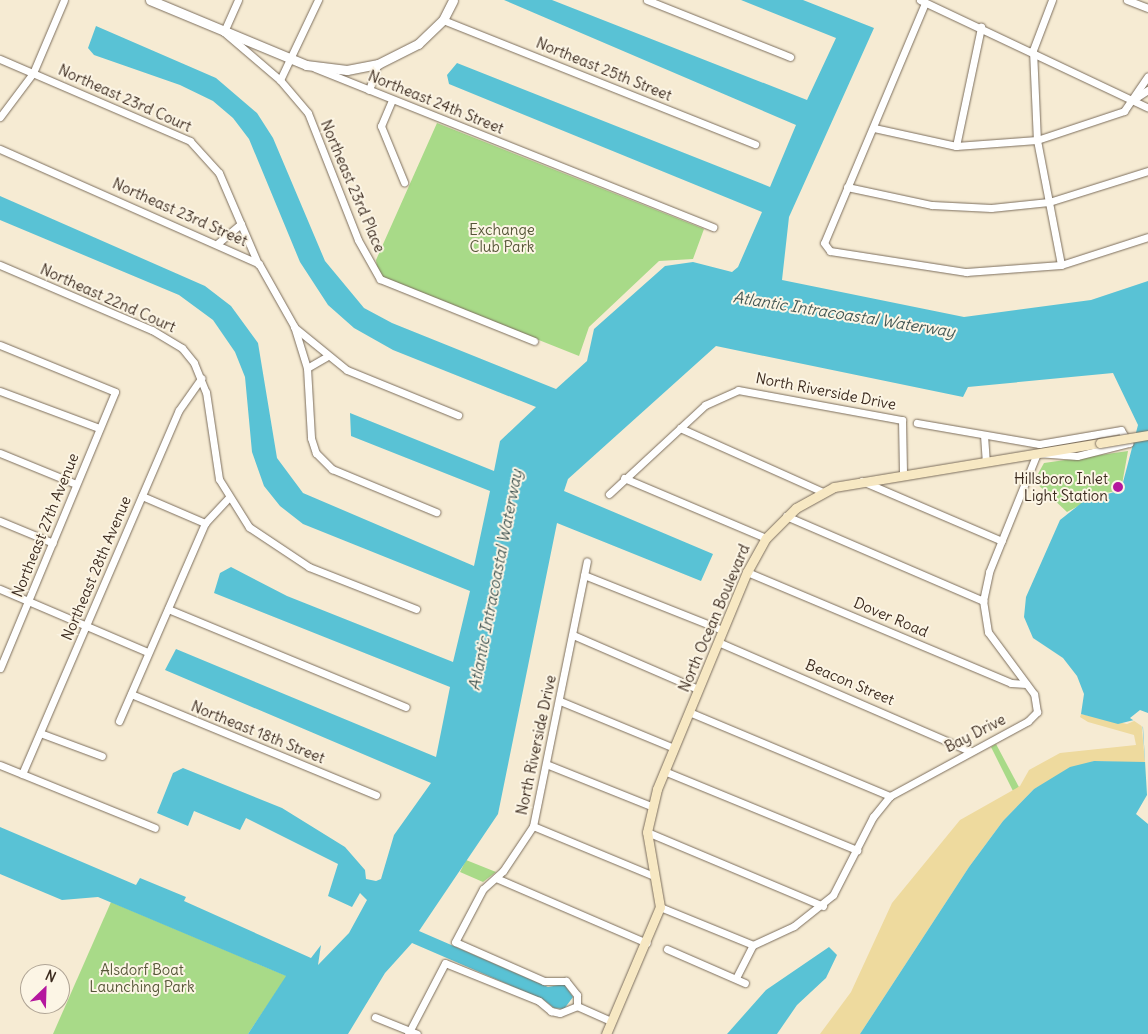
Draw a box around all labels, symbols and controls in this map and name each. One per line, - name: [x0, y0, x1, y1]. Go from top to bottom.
- street label: Northeast 25th Street: [534, 34, 674, 104]
- street label: Northeast 23rd Court: [56, 61, 194, 135]
- street label: Northeast 24th Street: [366, 67, 506, 137]
- street label: Northeast 23rd Place: [317, 117, 389, 255]
- street label: Northeast 23rd Street: [110, 174, 250, 250]
- park label: Exchange Club Park: [469, 220, 535, 255]
- street label: Northeast 22nd Court: [38, 260, 178, 336]
- water label: Atlantic Intracoastal Waterway: [732, 287, 956, 341]
- street label: North Riverside Drive: [754, 369, 898, 413]
- street label: Northeast 27th Avenue: [8, 450, 82, 600]
- water label: Atlantic Intracoastal Waterway: [464, 468, 526, 692]
- place label: Hillsboro Inlet Light Station: [1014, 469, 1108, 504]
- marker: Hillsboro Inlet Light Station: [1112, 481, 1124, 493]
- street label: Northeast 28th Avenue: [57, 493, 135, 643]
- street label: North Ocean Boulevard: [675, 541, 753, 695]
- street label: Dover Road: [851, 593, 931, 641]
- street label: Beacon Street: [803, 655, 897, 709]
- street label: North Riverside Drive: [512, 673, 560, 817]
- street label: Northeast 18th Street: [189, 697, 327, 767]
- street label: Bay Drive: [942, 710, 1008, 756]
- park label: Alsdorf Boat Launching Park: [89, 960, 195, 995]
- north arrow: [20, 964, 70, 1014]
- text: N: [43, 966, 59, 986]

